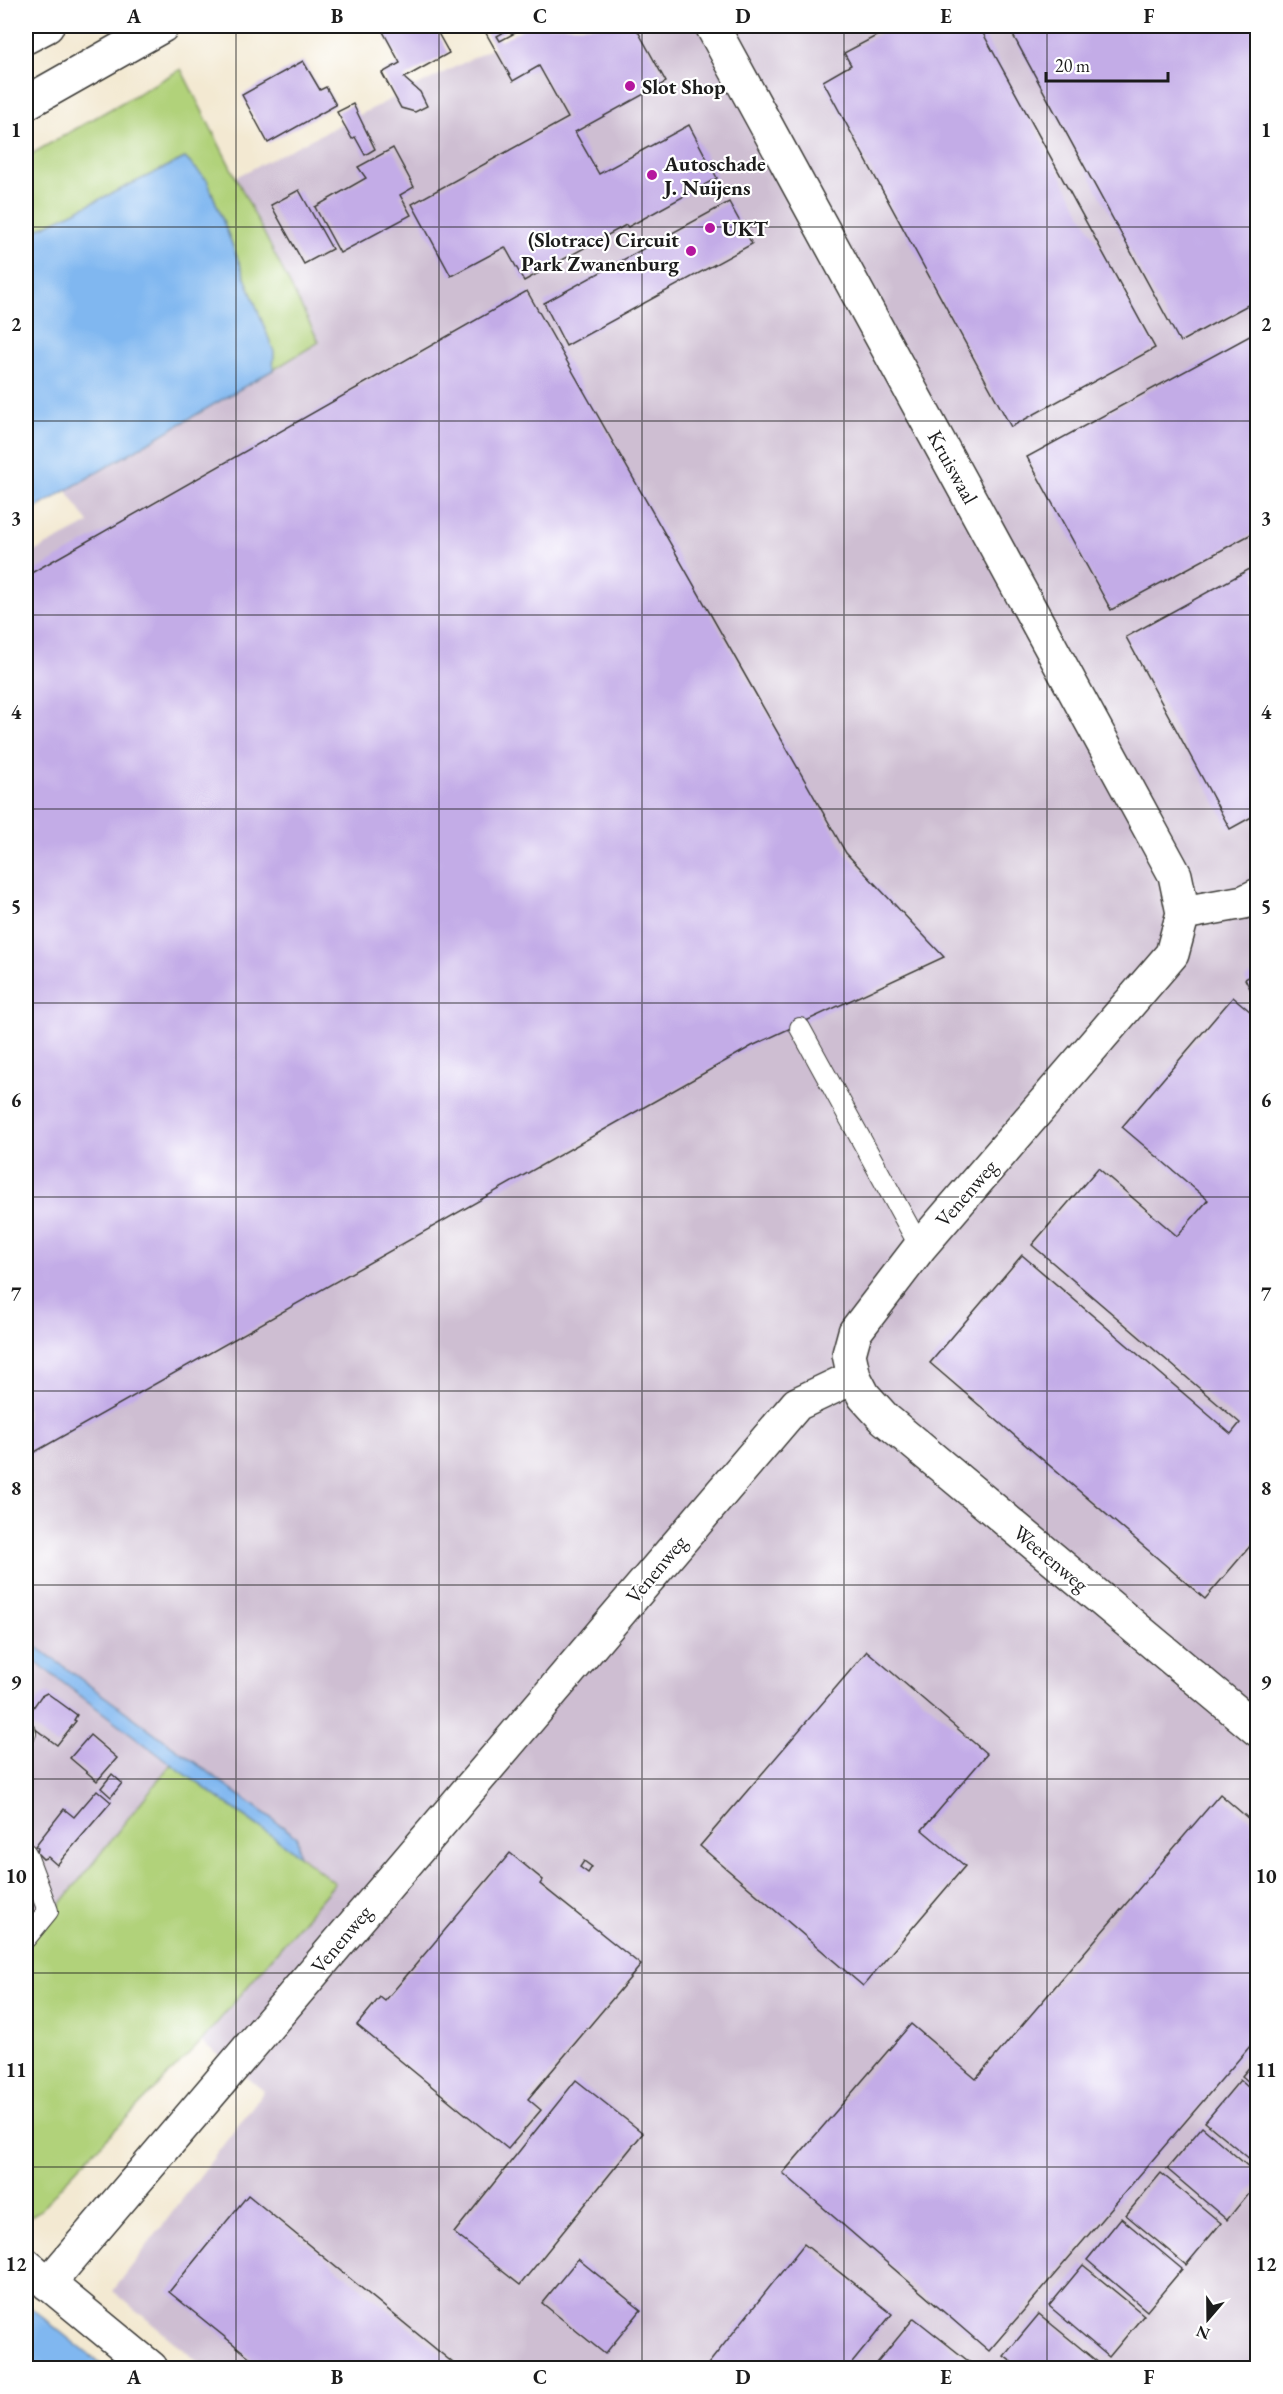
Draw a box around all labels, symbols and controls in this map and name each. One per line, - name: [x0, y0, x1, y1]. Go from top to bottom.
- text: A: [126, 3, 142, 29]
- text: B: [331, 3, 343, 29]
- text: C: [533, 3, 547, 29]
- text: D: [735, 3, 751, 29]
- text: E: [940, 3, 952, 29]
- text: F: [1144, 3, 1155, 29]
- scale bar: [1046, 45, 1168, 83]
- text: 20 m: [1055, 54, 1090, 77]
- place label: Slot Shop: [642, 73, 726, 100]
- marker: Slot Shop: [623, 79, 637, 93]
- text: 1: [11, 117, 21, 143]
- text: 1: [1261, 117, 1271, 143]
- place label: Autoschade J. Nuijens: [662, 150, 766, 201]
- marker: Autoschade J. Nuijens: [645, 168, 659, 182]
- place label: UKT: [722, 215, 768, 242]
- marker: UKT: [703, 221, 717, 235]
- place label: (Slotrace) Circuit Park Zwanenburg: [521, 226, 679, 277]
- marker: (Slotrace) Circuit Park Zwanenburg: [684, 244, 698, 258]
- text: 2: [11, 311, 22, 337]
- text: 2: [1261, 311, 1272, 337]
- street label: Kruiswaal: [922, 425, 984, 509]
- text: 3: [11, 505, 21, 531]
- text: 3: [1261, 505, 1271, 531]
- text: 4: [11, 699, 22, 725]
- text: 4: [1261, 699, 1272, 725]
- text: 5: [11, 893, 21, 919]
- text: 5: [1261, 893, 1271, 919]
- text: 6: [11, 1087, 22, 1113]
- text: 6: [1261, 1087, 1272, 1113]
- street label: Venenweg: [929, 1153, 1003, 1233]
- text: 7: [11, 1281, 22, 1307]
- text: 7: [1261, 1281, 1272, 1307]
- text: 8: [11, 1475, 21, 1501]
- text: 8: [1261, 1475, 1271, 1501]
- street label: Weerenweg: [1008, 1519, 1095, 1598]
- street label: Venenweg: [620, 1529, 693, 1609]
- text: 9: [11, 1669, 22, 1695]
- text: 9: [1261, 1669, 1272, 1695]
- text: 10: [5, 1863, 27, 1889]
- text: 10: [1255, 1863, 1277, 1889]
- street label: Venenweg: [305, 1899, 378, 1979]
- text: 11: [5, 2057, 27, 2083]
- text: 11: [1255, 2057, 1277, 2083]
- text: 12: [5, 2251, 27, 2277]
- text: 12: [1255, 2251, 1277, 2277]
- north arrow: [1178, 2289, 1238, 2349]
- text: N: [1193, 2321, 1213, 2345]
- text: A: [126, 2364, 142, 2390]
- text: B: [331, 2364, 343, 2390]
- text: C: [533, 2364, 547, 2390]
- text: D: [735, 2364, 751, 2390]
- text: E: [940, 2364, 952, 2390]
- text: F: [1144, 2364, 1155, 2390]

